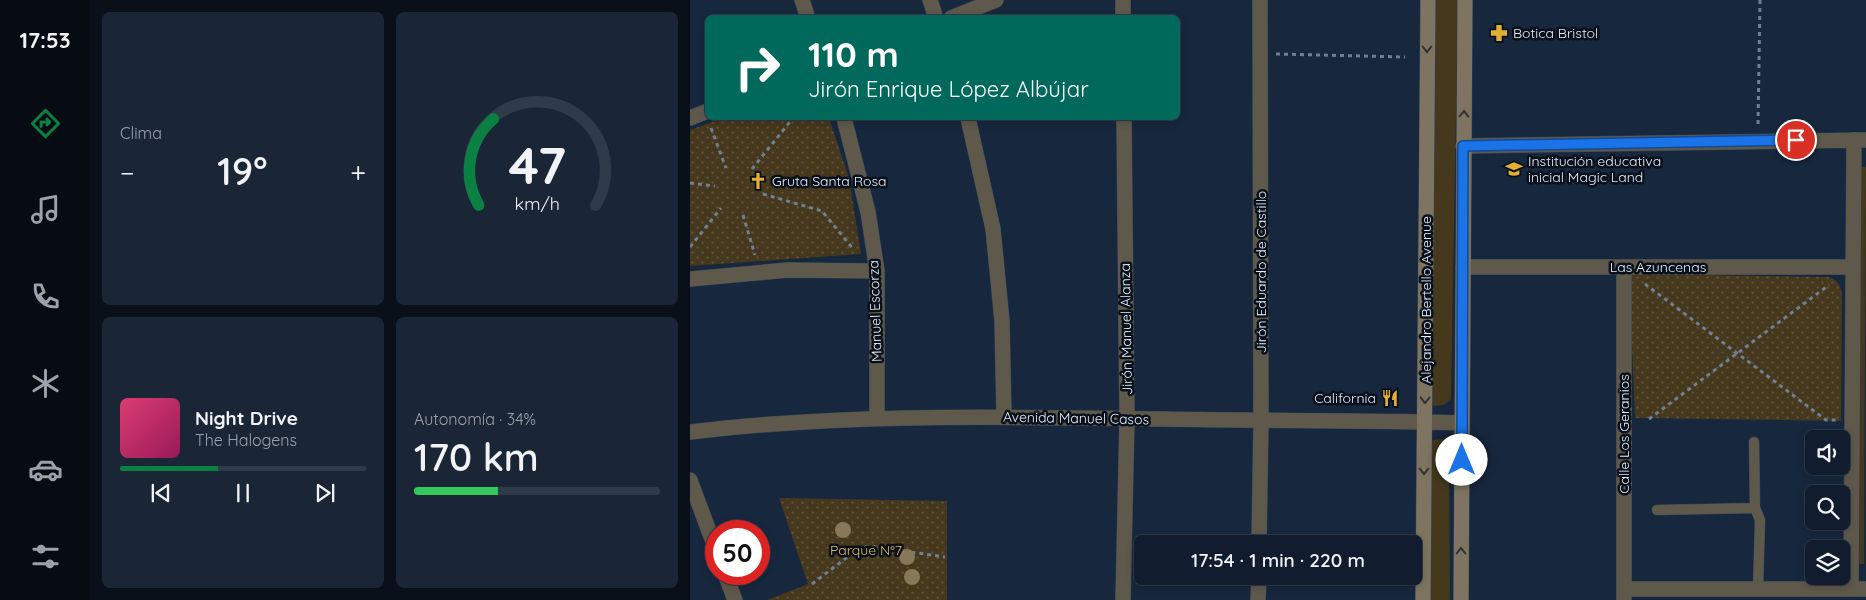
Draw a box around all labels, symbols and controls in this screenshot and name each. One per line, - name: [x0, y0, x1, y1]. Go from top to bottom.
- pharmacy icon: Botica Bristol: [1489, 23, 1509, 43]
- place label: Botica Bristol: [1513, 24, 1598, 42]
- text: 17:53: [19, 26, 71, 54]
- text: 110 m: [808, 32, 899, 76]
- icon: right: [725, 35, 790, 100]
- one-way arrow: [1422, 45, 1432, 53]
- text: Jirón Enrique López Albújar: [808, 75, 1089, 103]
- icon: directions: [28, 106, 63, 141]
- one-way arrow: [1458, 109, 1469, 117]
- pin: [1775, 119, 1817, 161]
- text: Clima: [120, 123, 162, 143]
- icon: arrive: [1782, 126, 1810, 154]
- text: 47: [508, 132, 566, 197]
- text: 19°: [217, 147, 267, 195]
- place label: Institución educativa inicial Magic Land: [1528, 152, 1661, 186]
- text: −: [120, 155, 135, 190]
- text: +: [350, 155, 366, 190]
- school or university icon: Institución educativa inicial Magic Land: [1504, 159, 1524, 179]
- church icon: Gruta Santa Rosa: [748, 171, 768, 191]
- place label: Gruta Santa Rosa: [772, 172, 887, 190]
- street label: Jirón Eduardo de Castillo: [1252, 191, 1270, 353]
- icon: music: [28, 192, 63, 227]
- text: km/h: [514, 192, 560, 214]
- street label: Alejandro Bertello Avenue: [1417, 216, 1435, 384]
- street label: Las Azuncenas: [1610, 258, 1706, 276]
- street label: Manuel Escorza: [864, 260, 886, 362]
- street label: Jirón Manuel Alanza: [1116, 263, 1136, 395]
- icon: phone: [28, 279, 63, 314]
- icon: climate: [28, 366, 63, 401]
- street label: Calle Los Geranios: [1615, 374, 1633, 494]
- restaurant icon: California: [1380, 388, 1400, 408]
- place label: California: [1314, 389, 1376, 407]
- one-way arrow: [1420, 397, 1430, 405]
- text: Night Drive: [195, 406, 298, 430]
- street label: Avenida Manuel Casos: [1003, 408, 1149, 428]
- text: Autonomía · 34%: [414, 409, 536, 429]
- text: The Halogens: [195, 430, 297, 450]
- map controls: [1805, 430, 1850, 585]
- button: sound: [1805, 430, 1850, 475]
- text: 170 km: [414, 433, 539, 481]
- position arrow: [1435, 433, 1487, 485]
- icon: car: [28, 452, 63, 487]
- one-way arrow: [1419, 468, 1429, 475]
- icon: previous: [147, 479, 175, 507]
- icon: pause: [229, 479, 257, 507]
- icon: next: [311, 479, 339, 507]
- button: search: [1805, 485, 1850, 530]
- speed limit sign: 50: [705, 520, 770, 585]
- icon: filters: [28, 539, 63, 574]
- button: layers: [1805, 540, 1850, 585]
- park label: Parque N°7: [830, 541, 902, 559]
- one-way arrow: [1456, 547, 1466, 555]
- text: 17:54 · 1 min · 220 m: [1191, 548, 1365, 572]

